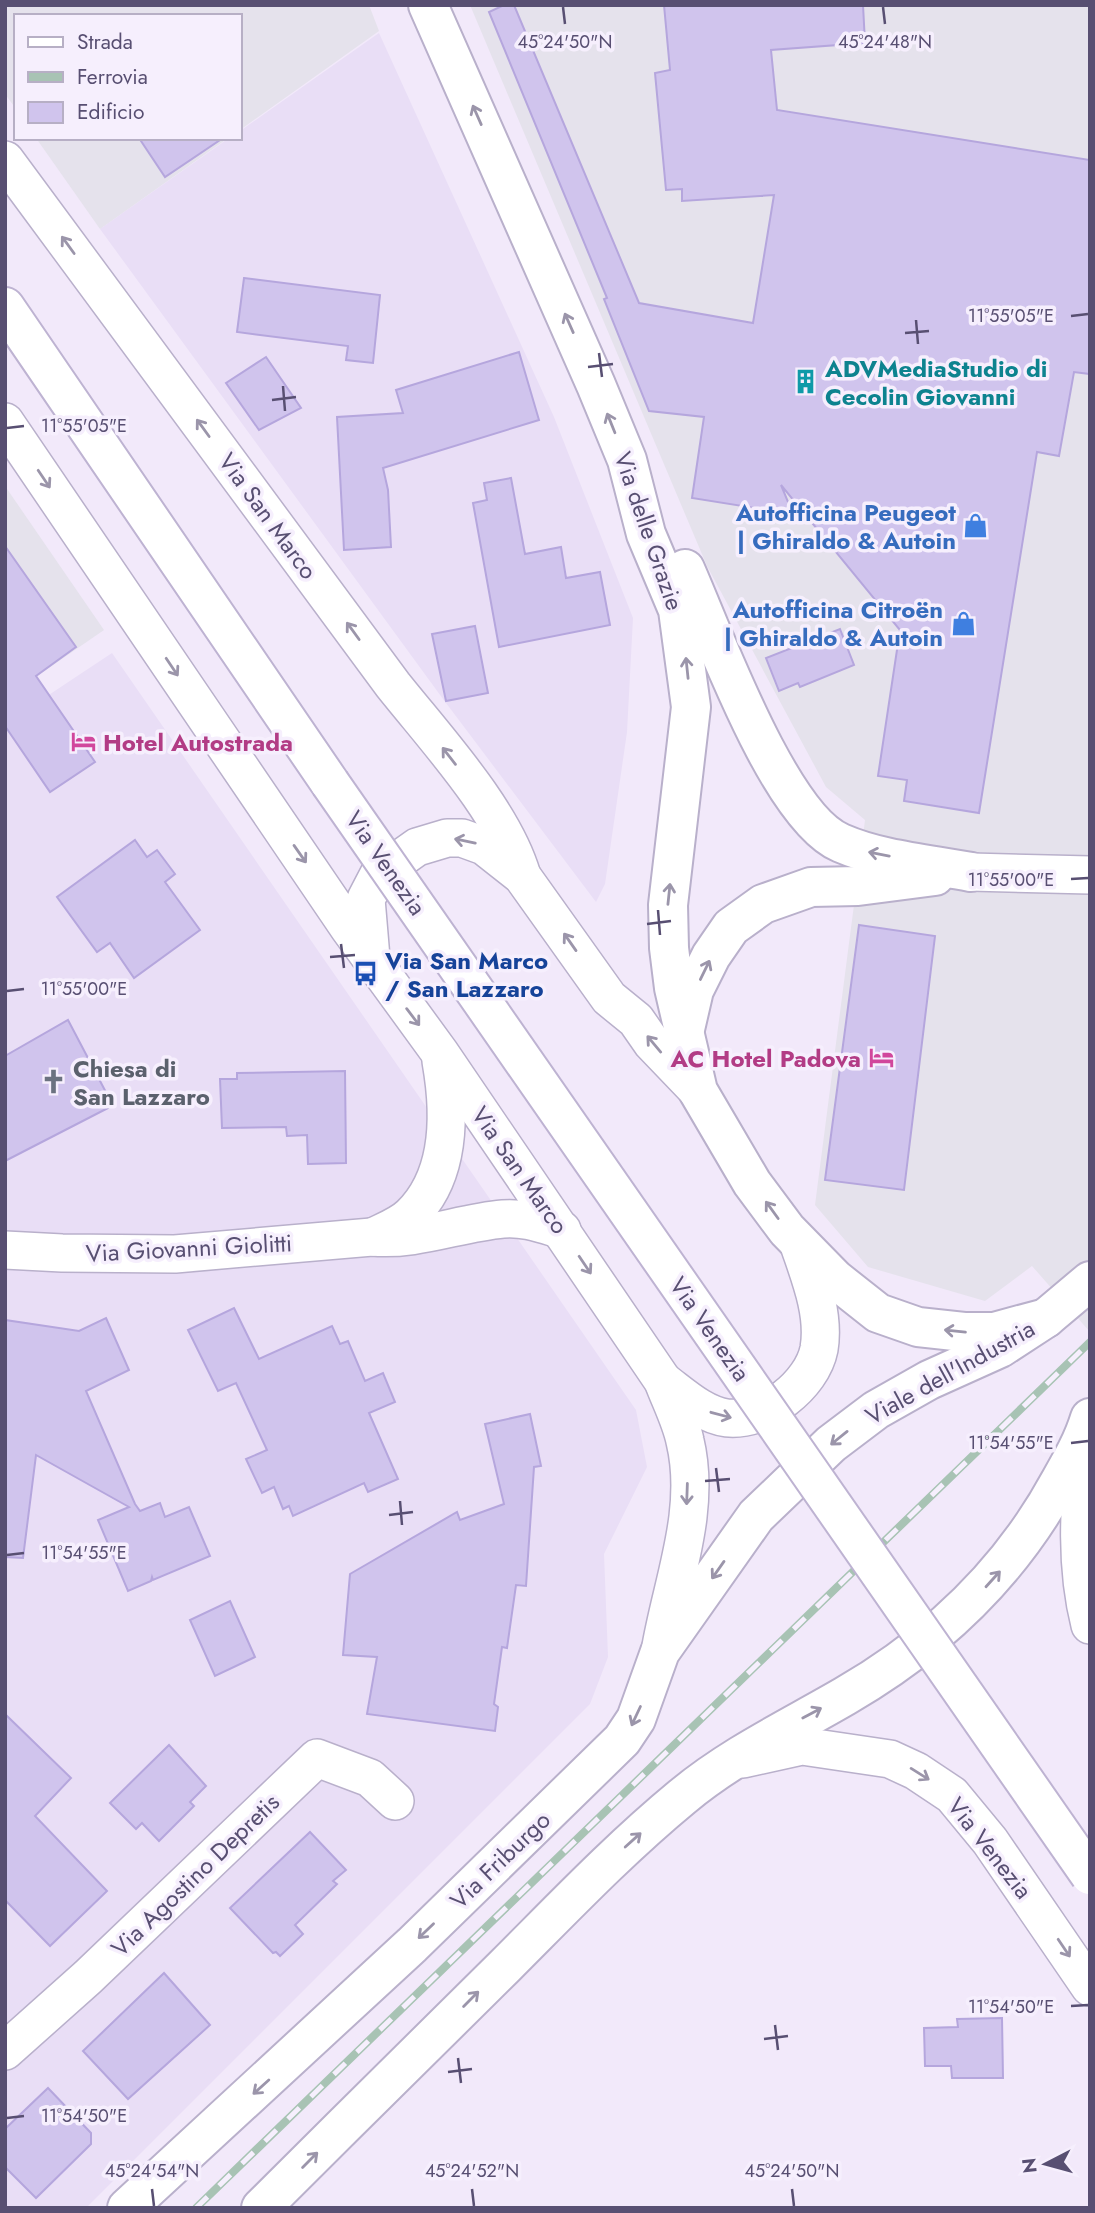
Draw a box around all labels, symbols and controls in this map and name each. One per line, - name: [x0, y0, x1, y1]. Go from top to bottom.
- legend: [14, 14, 242, 140]
- text: Strada: [77, 27, 133, 57]
- text: 45°24'50"N: [518, 29, 612, 55]
- text: 45°24'48"N: [838, 29, 932, 55]
- text: Ferrovia: [77, 62, 148, 92]
- text: Edificio: [77, 97, 144, 127]
- one-way arrow: [470, 105, 483, 126]
- one-way arrow: [61, 236, 75, 255]
- text: 11°55'05"E: [968, 303, 1054, 329]
- one-way arrow: [562, 313, 575, 334]
- place label: ADVMediaStudio di Cecolin Giovanni: [824, 351, 1047, 414]
- building icon: ADVMediaStudio di Cecolin Giovanni: [791, 368, 819, 396]
- one-way arrow: [604, 412, 617, 434]
- text: 11°55'05"E: [41, 413, 127, 439]
- one-way arrow: [196, 419, 210, 438]
- street label: Via San Marco: [210, 446, 326, 586]
- street label: Via delle Grazie: [606, 447, 692, 615]
- one-way arrow: [37, 468, 51, 488]
- place label: Autofficina Peugeot | Ghiraldo & Autoin: [735, 495, 956, 558]
- shop icon: Autofficina Peugeot | Ghiraldo & Autoin: [962, 512, 990, 540]
- place label: Autofficina Citroën | Ghiraldo & Autoin: [724, 592, 943, 655]
- shop icon: Autofficina Citroën | Ghiraldo & Autoin: [949, 609, 977, 637]
- one-way arrow: [346, 621, 361, 640]
- one-way arrow: [164, 657, 179, 676]
- one-way arrow: [681, 657, 694, 680]
- place label: Hotel Autostrada: [103, 725, 293, 760]
- hotel icon: Hotel Autostrada: [69, 728, 97, 756]
- one-way arrow: [441, 747, 456, 765]
- street label: Via Venezia: [337, 804, 435, 922]
- one-way arrow: [454, 833, 477, 847]
- one-way arrow: [293, 844, 307, 863]
- one-way arrow: [868, 847, 891, 861]
- text: 11°55'00"E: [968, 867, 1054, 893]
- one-way arrow: [663, 883, 676, 906]
- one-way arrow: [563, 933, 577, 952]
- place label: Via San Marco / San Lazzaro: [384, 943, 548, 1006]
- bus stop icon: Via San Marco / San Lazzaro: [351, 960, 379, 988]
- one-way arrow: [698, 960, 712, 981]
- text: 11°55'00"E: [41, 976, 127, 1002]
- one-way arrow: [406, 1008, 421, 1026]
- one-way arrow: [646, 1035, 662, 1053]
- place label: AC Hotel Padova: [670, 1041, 861, 1076]
- hotel icon: AC Hotel Padova: [867, 1044, 895, 1072]
- place label: Chiesa di San Lazzaro: [73, 1051, 210, 1114]
- church icon: Chiesa di San Lazzaro: [39, 1068, 67, 1096]
- street label: Via San Marco: [463, 1099, 577, 1241]
- one-way arrow: [765, 1201, 780, 1220]
- street label: Via Giovanni Giolitti: [85, 1225, 293, 1271]
- one-way arrow: [578, 1254, 592, 1274]
- street label: Via Venezia: [661, 1270, 759, 1388]
- street label: Viale dell'Industria: [859, 1311, 1041, 1433]
- one-way arrow: [944, 1324, 967, 1337]
- one-way arrow: [710, 1409, 732, 1422]
- text: 11°54'55"E: [968, 1430, 1054, 1456]
- one-way arrow: [831, 1431, 849, 1446]
- one-way arrow: [681, 1482, 694, 1505]
- text: 11°54'55"E: [41, 1540, 127, 1566]
- one-way arrow: [711, 1560, 725, 1579]
- one-way arrow: [985, 1570, 1001, 1588]
- one-way arrow: [628, 1705, 642, 1726]
- one-way arrow: [802, 1706, 822, 1720]
- one-way arrow: [910, 1768, 930, 1782]
- street label: Via Agostino Depretis: [103, 1785, 287, 1965]
- street label: Via Venezia: [939, 1790, 1041, 1906]
- street label: Via Friburgo: [442, 1803, 558, 1917]
- one-way arrow: [624, 1832, 642, 1848]
- one-way arrow: [418, 1922, 435, 1939]
- one-way arrow: [1056, 1938, 1071, 1957]
- one-way arrow: [462, 1991, 479, 2008]
- text: 11°54'50"E: [968, 1994, 1054, 2020]
- one-way arrow: [252, 2079, 270, 2095]
- text: 11°54'50"E: [41, 2103, 127, 2129]
- north arrow: [1011, 2129, 1081, 2199]
- one-way arrow: [301, 2151, 318, 2168]
- text: N: [1015, 2157, 1044, 2175]
- text: 45°24'54"N: [105, 2158, 199, 2184]
- text: 45°24'52"N: [425, 2158, 519, 2184]
- text: 45°24'50"N: [745, 2158, 839, 2184]

